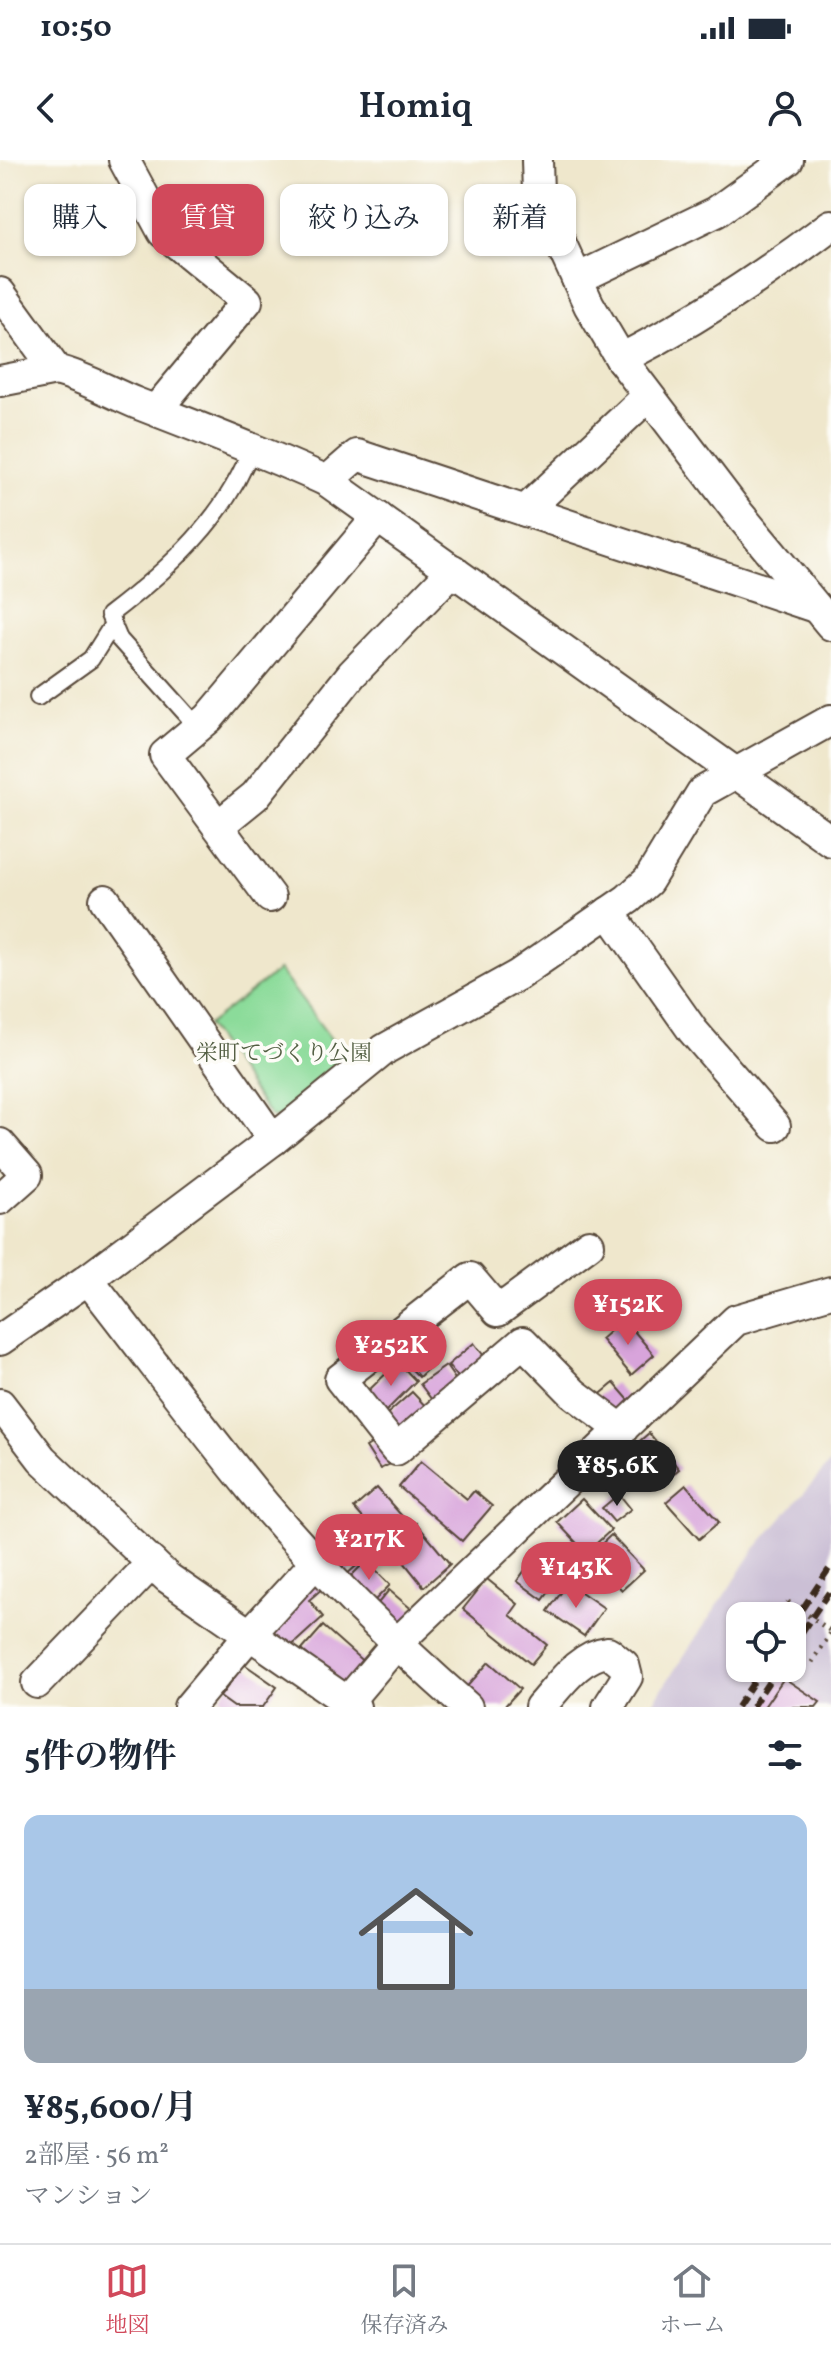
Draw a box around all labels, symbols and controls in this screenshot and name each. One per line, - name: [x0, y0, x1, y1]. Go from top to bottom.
- text: 10:50: [40, 7, 112, 49]
- text: Homiq: [359, 83, 472, 133]
- icon: back: [24, 86, 68, 130]
- icon: person: [763, 86, 807, 130]
- chip: 購入: [24, 184, 136, 256]
- chip: 賃貸: [152, 184, 264, 256]
- chip: 絞り込み: [280, 184, 448, 256]
- chip: 新着: [464, 184, 576, 256]
- park label: 栄町てづくり公園: [196, 1039, 372, 1070]
- pin: ¥152K: [572, 1279, 684, 1347]
- text: ¥152K: [592, 1287, 664, 1323]
- pin: ¥252K: [335, 1320, 447, 1388]
- text: ¥252K: [354, 1328, 428, 1364]
- pin: ¥85.6K: [552, 1440, 682, 1508]
- text: ¥85.6K: [575, 1448, 659, 1484]
- pin: ¥217K: [313, 1514, 425, 1582]
- text: ¥217K: [333, 1522, 405, 1558]
- pin: ¥143K: [520, 1542, 632, 1610]
- text: ¥143K: [539, 1550, 613, 1586]
- map controls: [726, 1602, 806, 1682]
- button: locate: [726, 1602, 806, 1682]
- icon: filters: [763, 1733, 807, 1777]
- text: 5件の物件: [24, 1735, 176, 1782]
- icon: home: [344, 1867, 488, 2011]
- text: ¥85,600/月: [24, 2086, 197, 2133]
- text: 2部屋 · 56 m²: [24, 2138, 169, 2174]
- text: マンション: [24, 2179, 153, 2215]
- tab: 地図: [105, 2259, 150, 2342]
- tab: 保存済み: [360, 2259, 449, 2342]
- tab: ホーム: [659, 2259, 726, 2342]

